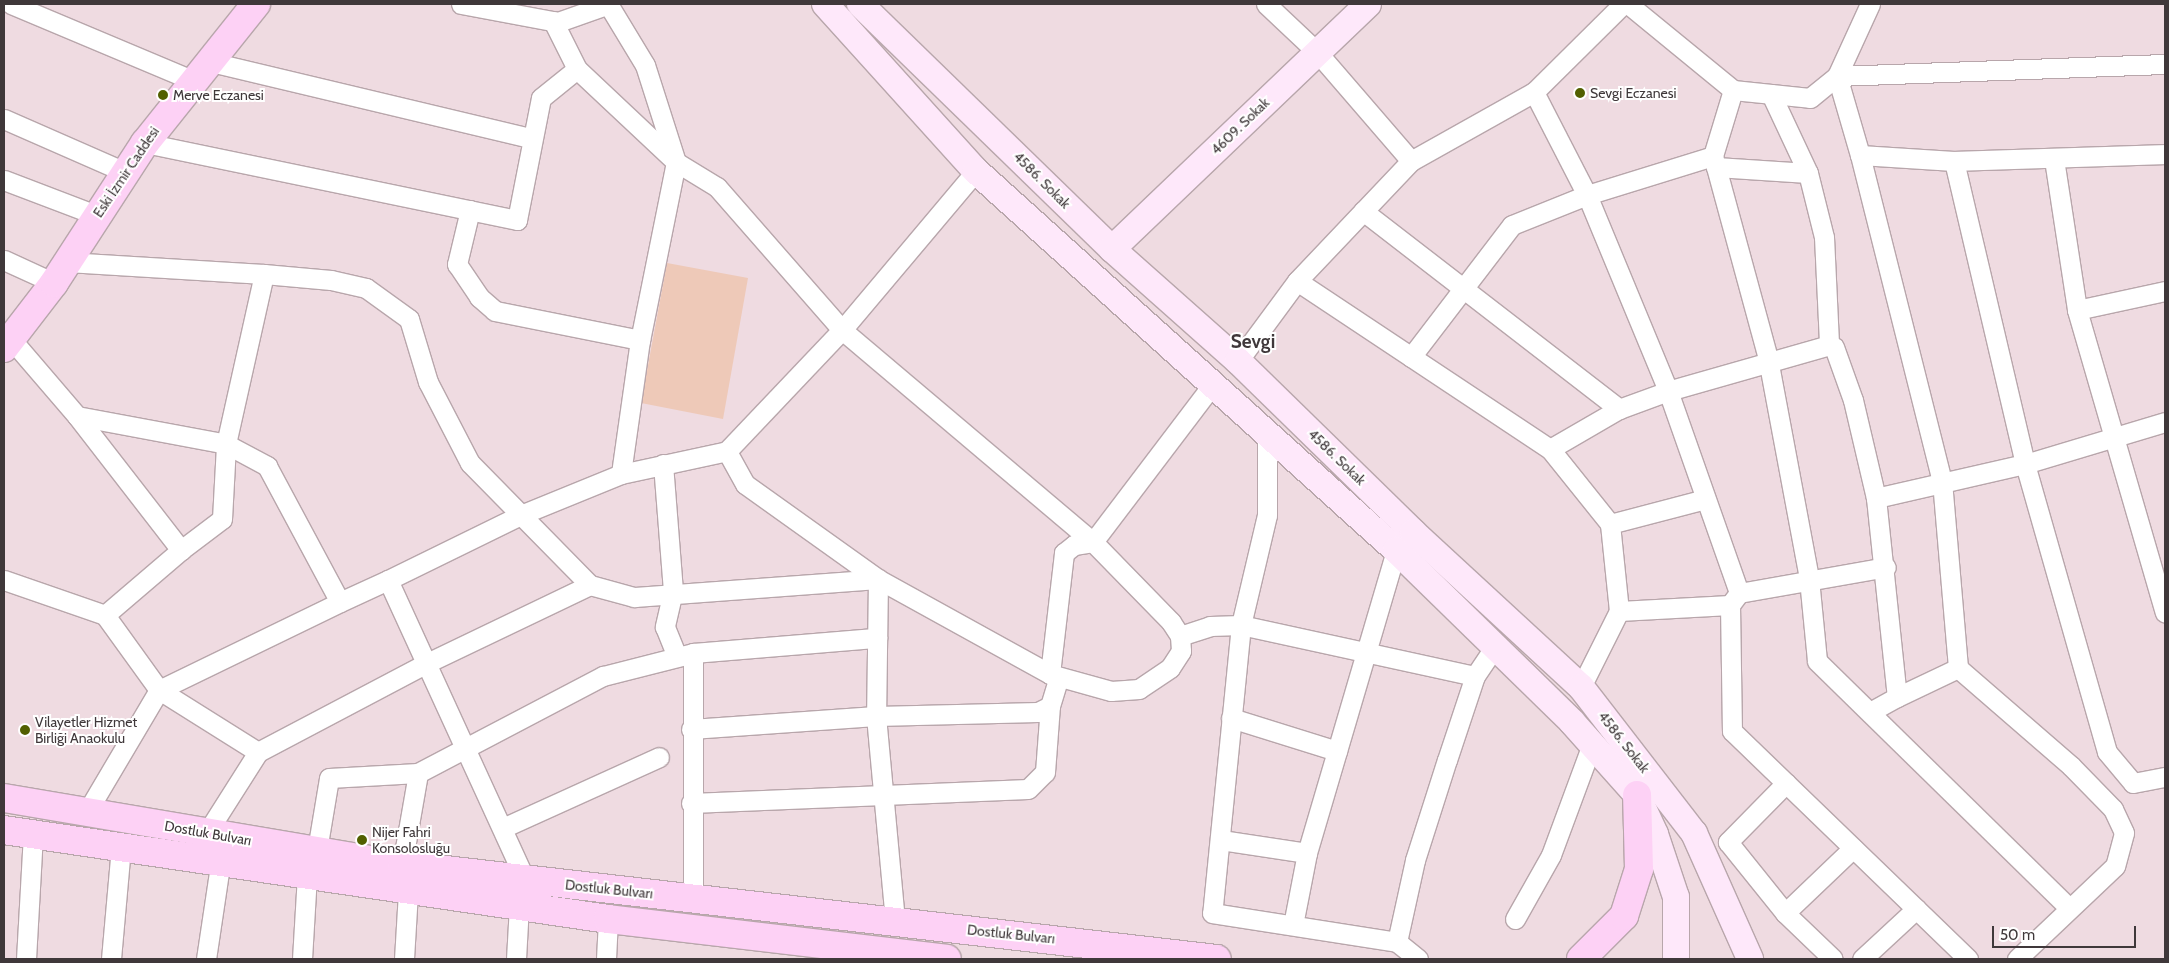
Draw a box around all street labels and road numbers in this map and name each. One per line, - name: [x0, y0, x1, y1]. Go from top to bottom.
- street label: 4609. Sokak: [1207, 94, 1273, 158]
- street label: Eski İzmir Caddesi: [89, 123, 163, 221]
- street label: 4586. Sokak: [1010, 148, 1074, 212]
- street label: 4586. Sokak: [1305, 426, 1369, 488]
- street label: 4586. Sokak: [1595, 708, 1653, 776]
- street label: Dostluk Bulvarı: [163, 817, 253, 849]
- street label: Dostluk Bulvarı: [564, 876, 654, 902]
- street label: Dostluk Bulvarı: [966, 921, 1056, 947]

